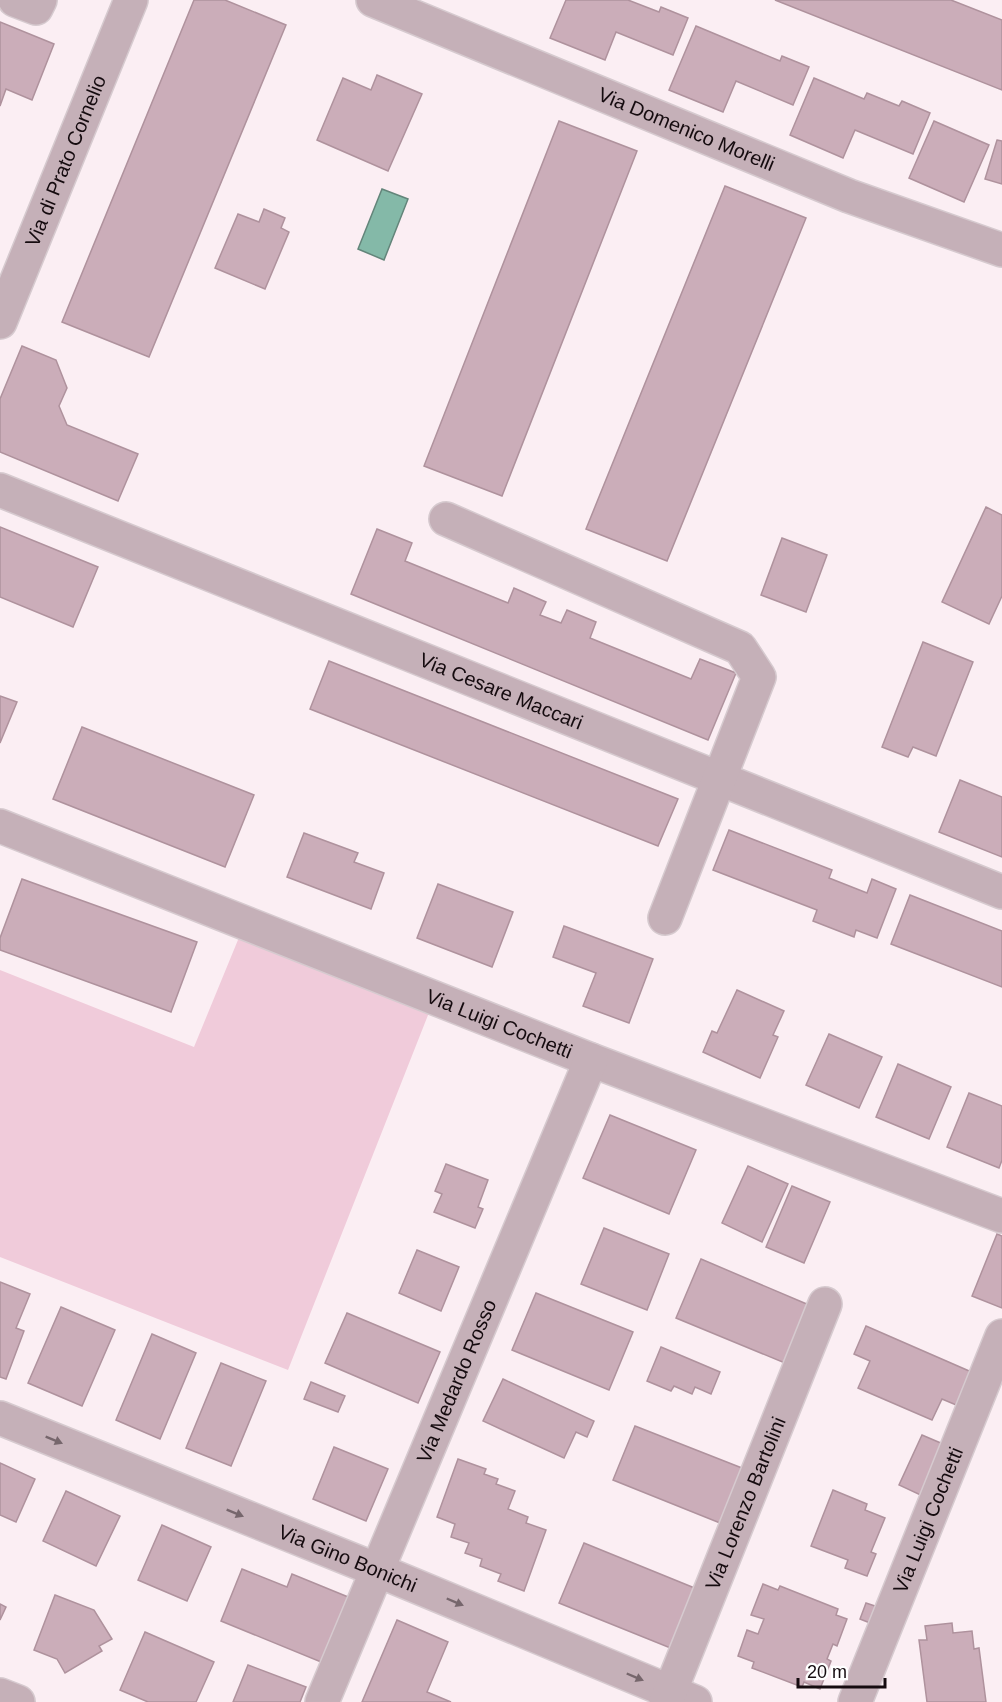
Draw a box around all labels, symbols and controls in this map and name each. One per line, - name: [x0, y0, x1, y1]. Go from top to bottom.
- street label: Via di Prato Cornelio: [21, 72, 110, 250]
- street label: Via Domenico Morelli: [595, 83, 778, 175]
- street label: Via Cesare Maccari: [416, 648, 586, 734]
- street label: Via Luigi Cochetti: [423, 985, 576, 1063]
- street label: Via Medardo Rosso: [412, 1296, 501, 1466]
- street label: Via Lorenzo Bartolini: [701, 1414, 790, 1593]
- one-way arrow: [46, 1435, 64, 1445]
- street label: Via Luigi Cochetti: [889, 1444, 967, 1596]
- one-way arrow: [226, 1509, 244, 1518]
- street label: Via Gino Bonichi: [275, 1520, 420, 1596]
- one-way arrow: [446, 1597, 464, 1607]
- scale bar: [798, 1651, 885, 1689]
- text: 20 m: [807, 1662, 847, 1682]
- one-way arrow: [626, 1672, 644, 1682]

